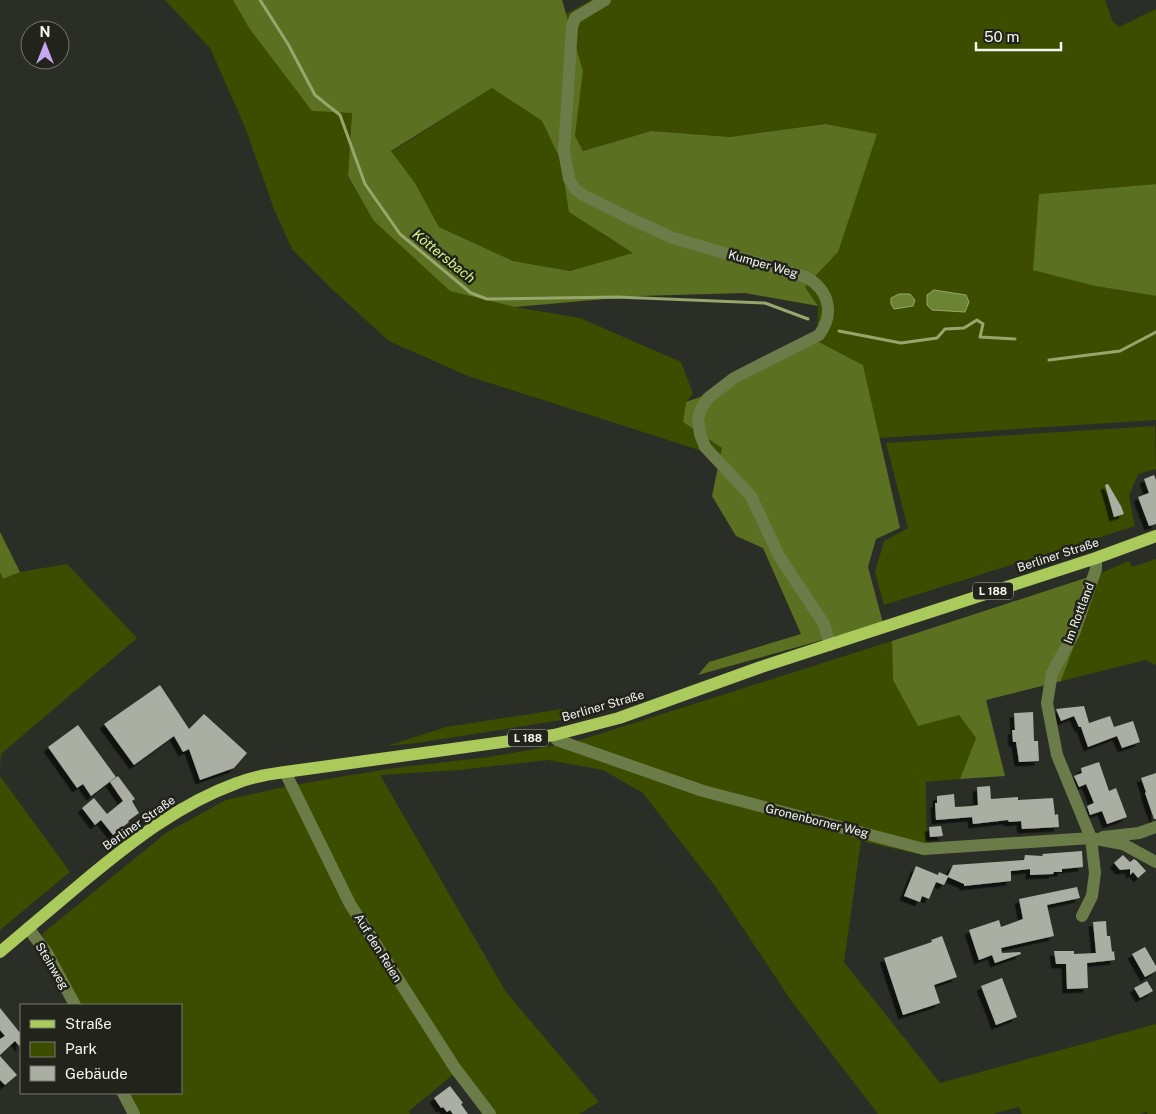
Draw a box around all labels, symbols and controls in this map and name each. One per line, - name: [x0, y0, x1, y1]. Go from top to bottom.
- north arrow: [20, 20, 70, 70]
- scale bar: [976, 20, 1061, 52]
- text: N: [40, 24, 50, 40]
- text: 50 m: [984, 28, 1019, 45]
- water label: Köttersbach: [409, 226, 479, 286]
- street label: Kumper Weg: [727, 247, 799, 281]
- street label: Berliner Straße: [1015, 535, 1101, 575]
- street label: Im Rottland: [1061, 581, 1097, 645]
- road number: L 188: [973, 582, 1013, 600]
- street label: Berliner Straße: [560, 688, 646, 724]
- road number: L 188: [508, 730, 548, 746]
- street label: Berliner Straße: [100, 793, 178, 853]
- street label: Gronenborner Weg: [764, 801, 870, 841]
- street label: Auf den Reien: [351, 911, 405, 985]
- street label: Steinweg: [33, 940, 71, 992]
- legend: [20, 1004, 182, 1094]
- text: Straße: [65, 1015, 112, 1032]
- text: Park: [65, 1040, 97, 1057]
- text: Gebäude: [65, 1065, 128, 1082]

